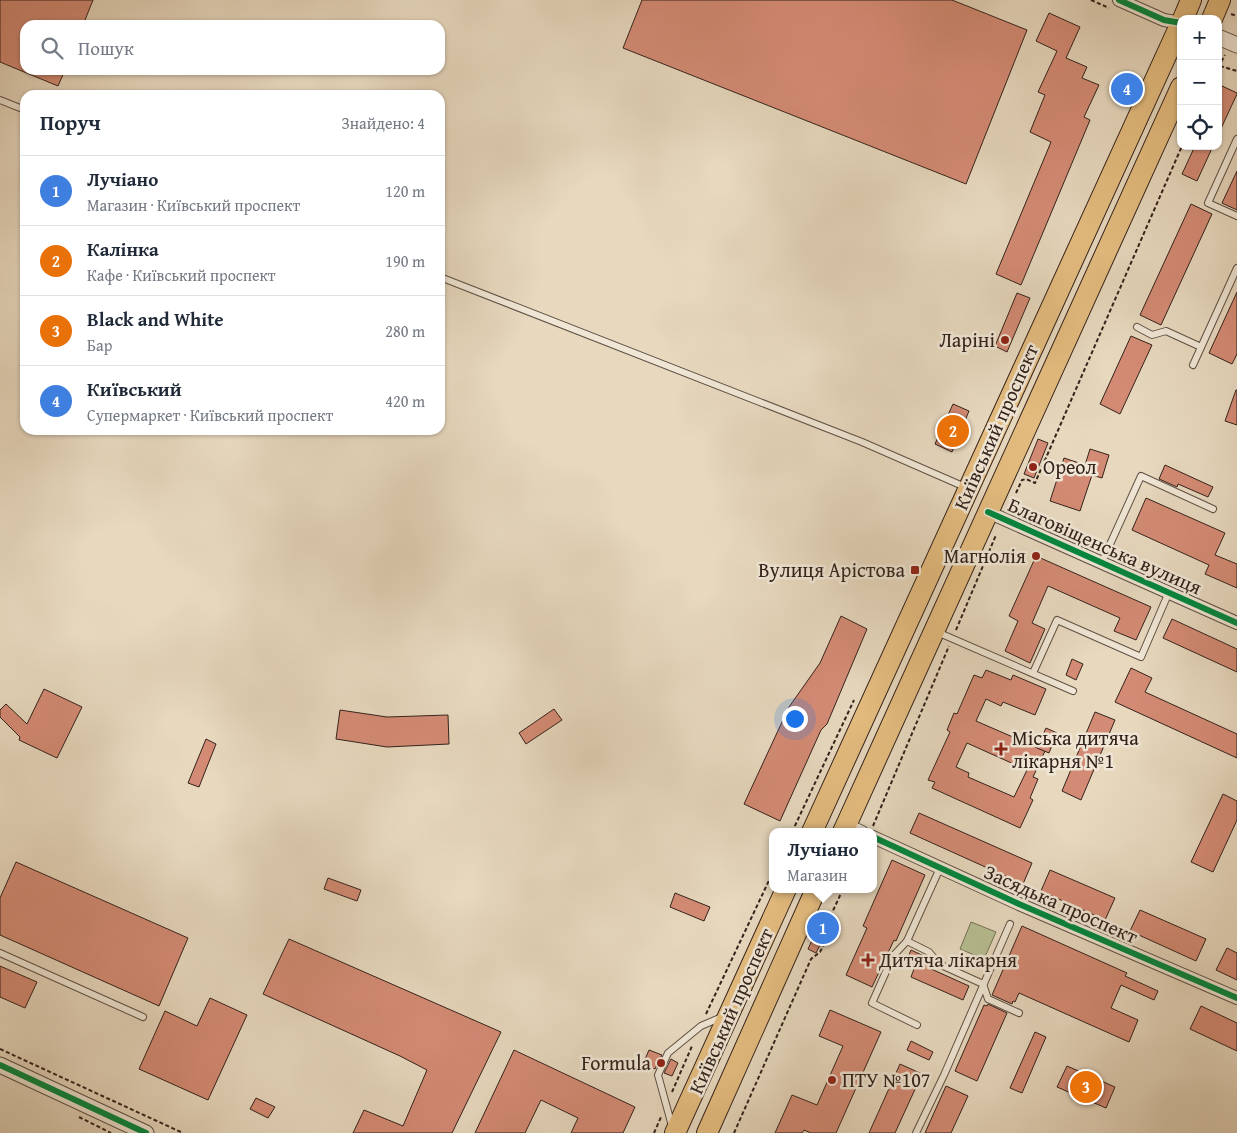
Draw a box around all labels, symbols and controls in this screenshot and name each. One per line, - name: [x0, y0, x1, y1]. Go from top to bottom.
- map controls: [1177, 15, 1222, 150]
- button: +: [1177, 15, 1222, 60]
- search box: [20, 20, 445, 75]
- icon: search: [38, 34, 66, 62]
- text: Пошук: [78, 34, 134, 62]
- button: −: [1177, 60, 1222, 105]
- pin: 4: [1111, 70, 1143, 108]
- button: locate: [1177, 105, 1222, 150]
- text: Поруч: [40, 107, 101, 138]
- text: Знайдено: 4: [342, 111, 425, 135]
- text: Лучіано: [87, 165, 158, 193]
- text: 1: [52, 179, 60, 203]
- text: 120 m: [385, 179, 425, 203]
- text: Магазин · Київський проспект: [87, 193, 300, 217]
- text: Калінка: [87, 235, 159, 263]
- text: 2: [52, 249, 60, 273]
- text: 190 m: [385, 249, 425, 273]
- text: Кафе · Київський проспект: [87, 263, 276, 287]
- text: Black and White: [87, 305, 224, 333]
- text: 3: [52, 319, 60, 343]
- text: 280 m: [385, 319, 425, 343]
- place label: Ларіні: [939, 325, 995, 354]
- text: Бар: [87, 333, 112, 357]
- marker: Ларіні: [999, 334, 1011, 346]
- street label: Київський проспект: [946, 339, 1045, 514]
- text: Київський: [87, 375, 182, 403]
- text: 4: [52, 389, 60, 413]
- text: 420 m: [385, 389, 425, 413]
- text: Супермаркет · Київський проспект: [87, 403, 333, 427]
- pin: 2: [937, 412, 969, 450]
- place label: Ореол: [1043, 452, 1097, 481]
- marker: Ореол: [1027, 461, 1039, 473]
- street label: Благовіщенська вулиця: [1004, 490, 1207, 601]
- place label: Магнолія: [944, 541, 1026, 570]
- marker: Магнолія: [1030, 550, 1042, 562]
- place label: Вулиця Арістова: [758, 555, 905, 584]
- marker: Вулиця Арістова: [909, 564, 921, 576]
- your location: [782, 706, 808, 732]
- place label: Міська дитяча лікарня №1: [1012, 723, 1139, 775]
- marker: Міська дитяча лікарня №1: [994, 742, 1008, 756]
- popup: [769, 828, 877, 893]
- text: Лучіано: [787, 835, 859, 863]
- street label: Засядька проспект: [980, 857, 1143, 951]
- text: Магазин: [787, 863, 848, 887]
- pin: 1: [807, 909, 839, 947]
- street label: Київський проспект: [681, 923, 780, 1098]
- place label: Дитяча лікарня: [878, 945, 1017, 974]
- marker: Дитяча лікарня: [861, 953, 875, 967]
- place label: Formula: [581, 1048, 652, 1077]
- marker: Formula: [655, 1057, 667, 1069]
- place label: ПТУ №107: [842, 1065, 930, 1094]
- pin: 3: [1070, 1068, 1102, 1106]
- marker: ПТУ №107: [826, 1074, 838, 1086]

